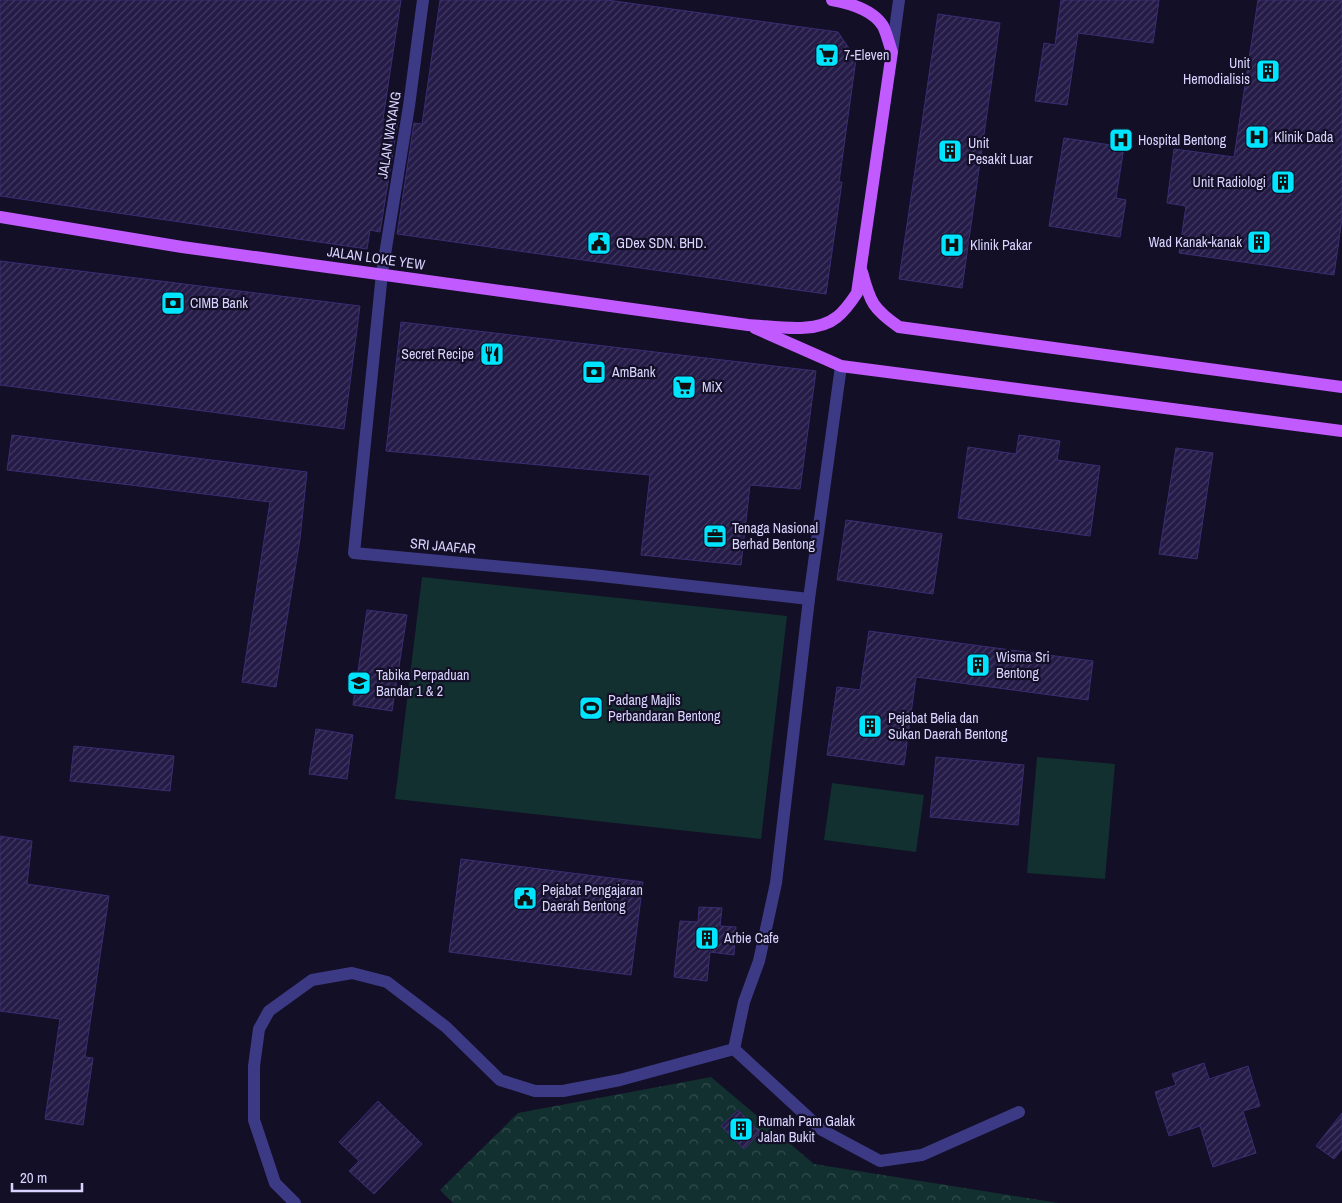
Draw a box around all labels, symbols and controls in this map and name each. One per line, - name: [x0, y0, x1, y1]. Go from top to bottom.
- supermarket icon: 7-Eleven: [814, 42, 840, 68]
- place label: 7-Eleven: [844, 46, 889, 64]
- place label: Unit Hemodialisis: [1183, 54, 1250, 88]
- building icon: Unit Hemodialisis: [1255, 58, 1281, 84]
- street label: JALAN WAYANG: [373, 90, 405, 180]
- hospital icon: Klinik Dada: [1244, 124, 1270, 150]
- hospital icon: Hospital Bentong: [1108, 127, 1134, 153]
- place label: Klinik Dada: [1274, 128, 1334, 146]
- place label: Hospital Bentong: [1138, 131, 1227, 149]
- place label: Unit Pesakit Luar: [968, 134, 1033, 168]
- building icon: Unit Pesakit Luar: [937, 138, 963, 164]
- building icon: Unit Radiologi: [1270, 169, 1296, 195]
- place label: Unit Radiologi: [1193, 173, 1266, 191]
- building icon: Wad Kanak-kanak: [1246, 229, 1272, 255]
- public building icon: GDex SDN. BHD.: [586, 230, 612, 256]
- hospital icon: Klinik Pakar: [939, 232, 965, 258]
- place label: Wad Kanak-kanak: [1149, 233, 1242, 251]
- place label: GDex SDN. BHD.: [616, 234, 707, 252]
- place label: Klinik Pakar: [970, 236, 1032, 254]
- street label: JALAN LOKE YEW: [326, 242, 426, 274]
- bank icon: CIMB Bank: [160, 290, 186, 316]
- place label: CIMB Bank: [190, 294, 248, 312]
- restaurant icon: Secret Recipe: [479, 341, 505, 367]
- place label: Secret Recipe: [401, 345, 474, 363]
- bank icon: AmBank: [581, 359, 607, 385]
- place label: AmBank: [611, 363, 656, 381]
- supermarket icon: MiX: [671, 374, 697, 400]
- place label: MiX: [702, 378, 723, 396]
- place label: Tenaga Nasional Berhad Bentong: [732, 519, 818, 553]
- office icon: Tenaga Nasional Berhad Bentong: [702, 523, 728, 549]
- street label: SRI JAAFAR: [409, 534, 477, 558]
- place label: Wisma Sri Bentong: [996, 648, 1050, 682]
- building icon: Wisma Sri Bentong: [965, 652, 991, 678]
- place label: Tabika Perpaduan Bandar 1 & 2: [376, 666, 469, 700]
- school or university icon: Tabika Perpaduan Bandar 1 & 2: [346, 670, 372, 696]
- place label: Padang Majlis Perbandaran Bentong: [608, 691, 721, 725]
- sports icon: Padang Majlis Perbandaran Bentong: [578, 695, 604, 721]
- place label: Pejabat Belia dan Sukan Daerah Bentong: [888, 709, 1008, 743]
- building icon: Pejabat Belia dan Sukan Daerah Bentong: [857, 713, 883, 739]
- place label: Pejabat Pengajaran Daerah Bentong: [542, 881, 643, 915]
- public building icon: Pejabat Pengajaran Daerah Bentong: [512, 885, 538, 911]
- building icon: Arbie Cafe: [694, 925, 720, 951]
- place label: Arbie Cafe: [723, 929, 779, 947]
- place label: Rumah Pam Galak Jalan Bukit: [758, 1112, 855, 1146]
- building icon: Rumah Pam Galak Jalan Bukit: [728, 1116, 754, 1142]
- scale bar: [12, 1160, 82, 1192]
- text: 20 m: [20, 1167, 47, 1188]

